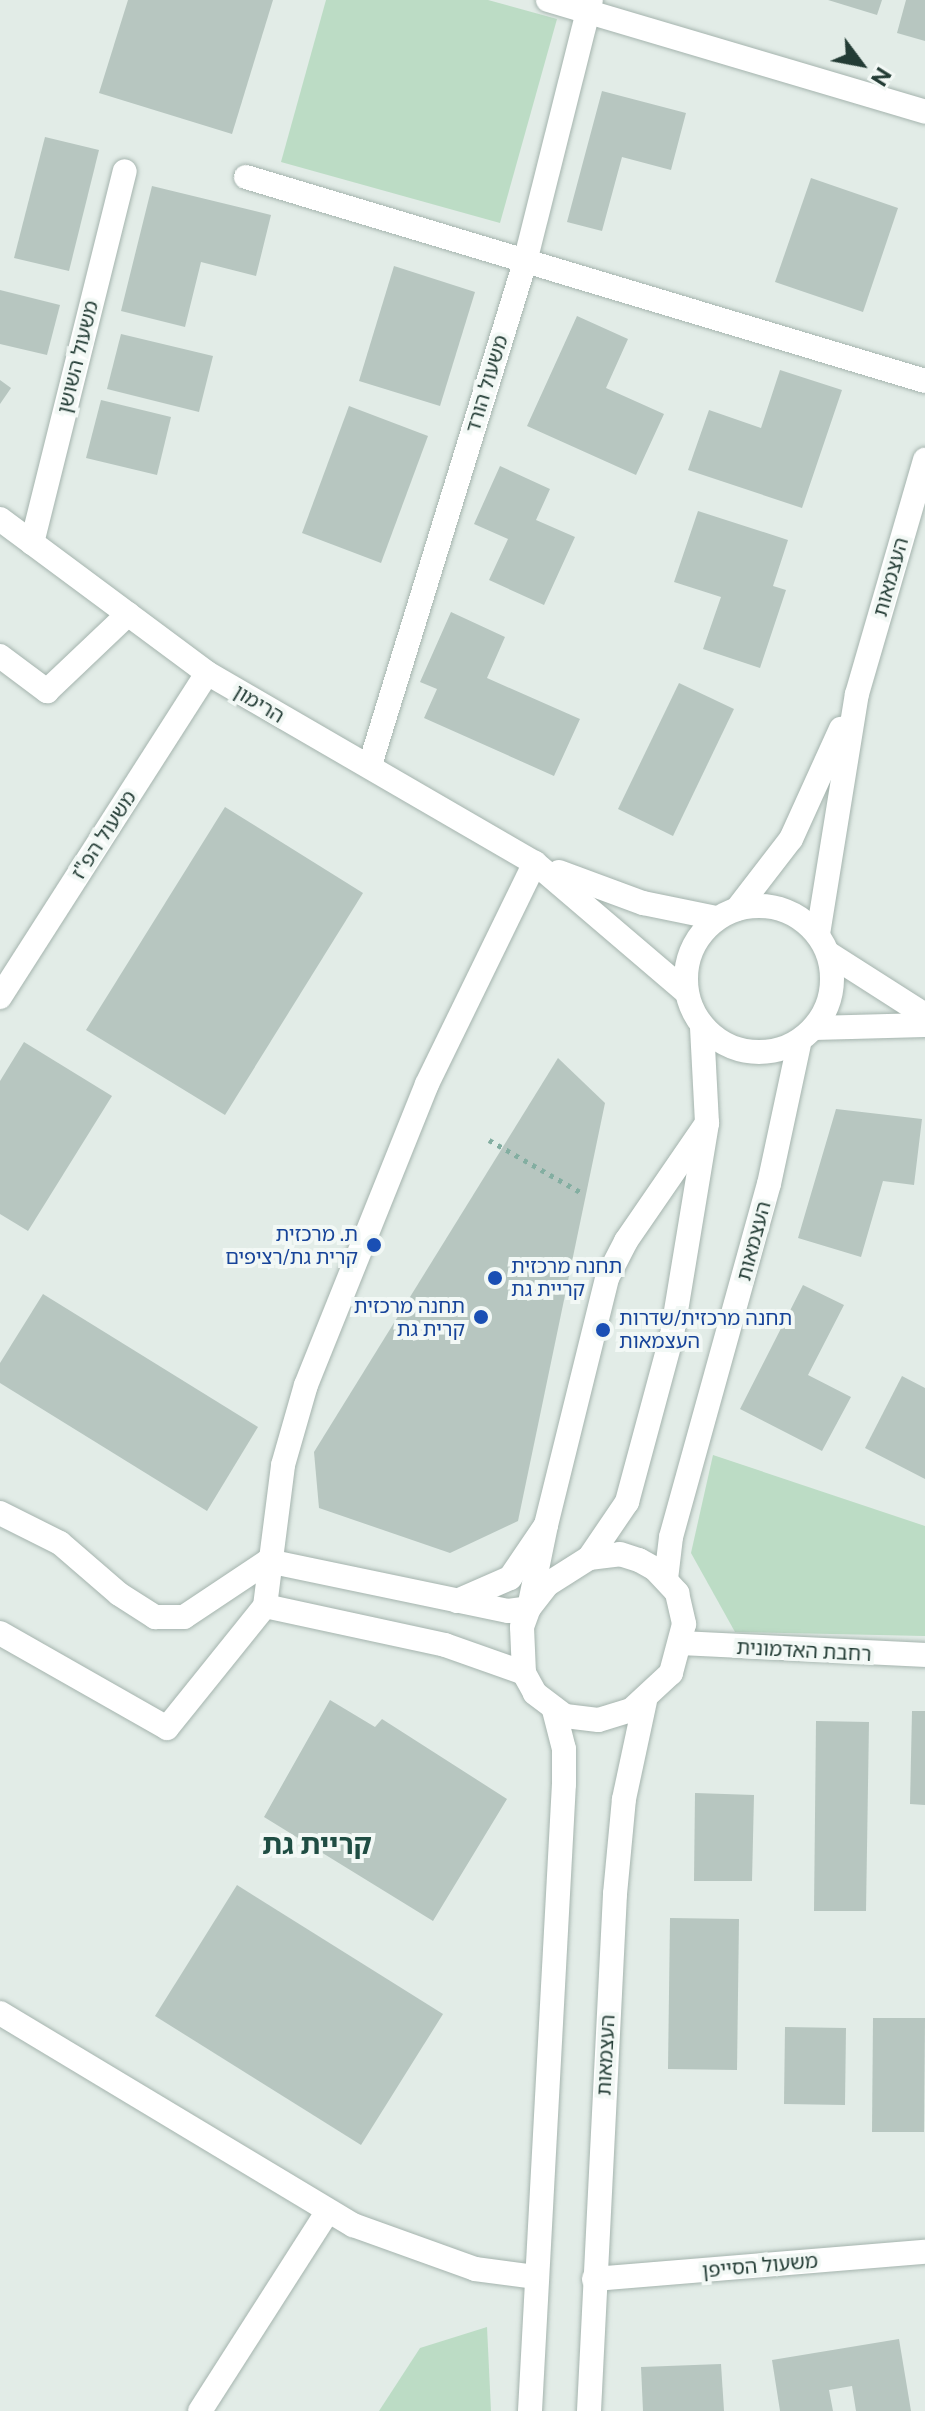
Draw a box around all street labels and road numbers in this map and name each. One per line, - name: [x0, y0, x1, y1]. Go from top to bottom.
- street label: משעול השושן: [52, 298, 104, 416]
- street label: משעול הורד: [461, 332, 513, 436]
- street label: העצמאות: [868, 535, 914, 619]
- street label: הרימון: [229, 680, 289, 728]
- street label: משעול הפ"ז: [67, 786, 141, 884]
- street label: העצמאות: [732, 1199, 776, 1283]
- street label: רחבת האדמונית: [736, 1635, 872, 1667]
- street label: העצמאות: [592, 2014, 620, 2096]
- street label: משעול הסייפן: [701, 2249, 819, 2283]

